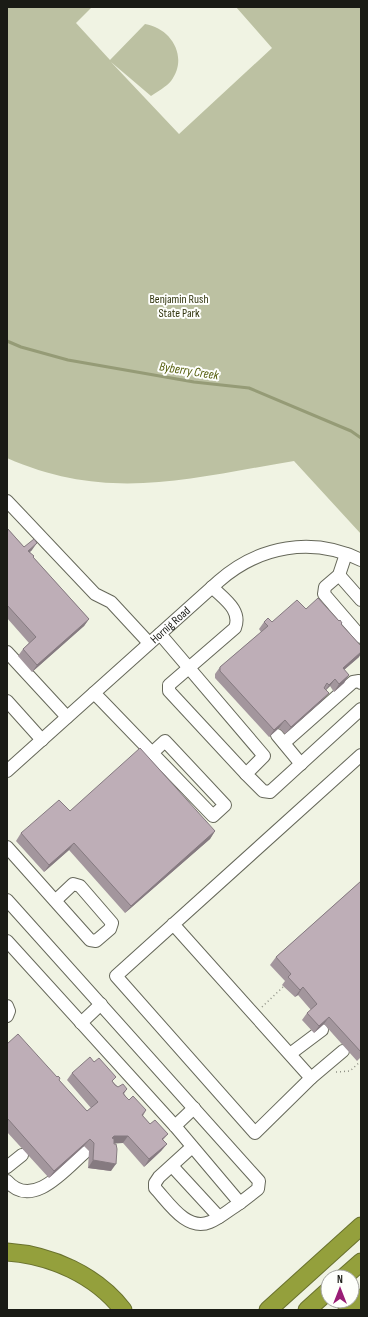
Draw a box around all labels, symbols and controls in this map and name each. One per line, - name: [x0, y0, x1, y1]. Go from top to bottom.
- park label: Benjamin Rush State Park: [149, 292, 209, 321]
- water label: Byberry Creek: [158, 358, 221, 384]
- street label: Hornig Road: [147, 603, 194, 647]
- north arrow: [320, 1269, 360, 1309]
- text: N: [337, 1273, 343, 1286]

